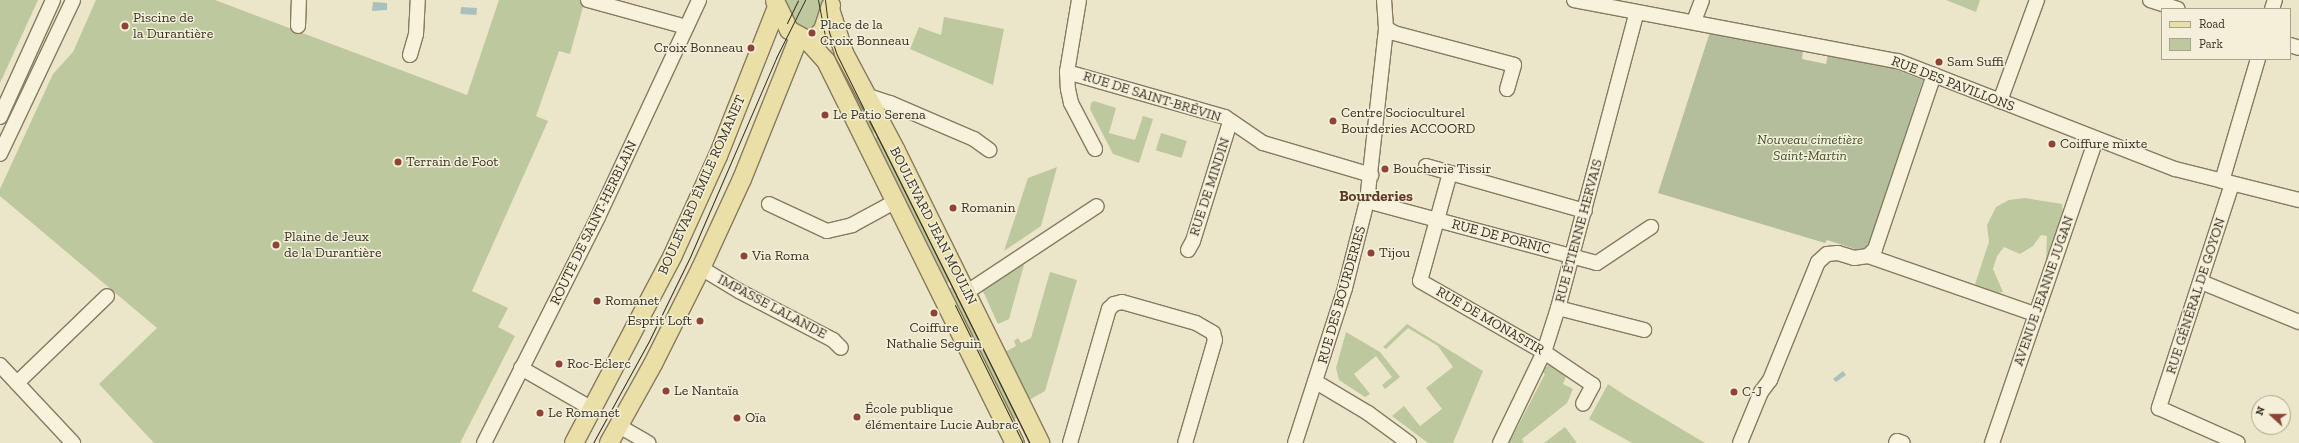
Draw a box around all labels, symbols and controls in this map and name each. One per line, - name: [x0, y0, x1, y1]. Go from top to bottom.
- legend: [2161, 8, 2291, 60]
- place label: Piscine de la Durantière: [133, 10, 213, 42]
- place label: Place de la Croix Bonneau: [820, 17, 909, 50]
- text: Road: [2199, 17, 2225, 31]
- marker: Piscine de la Durantière: [120, 21, 130, 31]
- marker: Place de la Croix Bonneau: [807, 28, 817, 38]
- text: Park: [2199, 37, 2223, 51]
- place label: Croix Bonneau: [654, 40, 743, 56]
- marker: Croix Bonneau: [746, 43, 756, 53]
- street label: RUE DES PAVILLONS: [1889, 53, 2017, 115]
- place label: Sam Suffi: [1947, 54, 2004, 70]
- marker: Sam Suffi: [1934, 57, 1944, 67]
- street label: RUE DE SAINT-BRÉVIN: [1081, 68, 1223, 126]
- street label: BOULEVARD ÉMILE ROMANET: [655, 93, 749, 277]
- place label: Centre Socioculturel Bourderies ACCOORD: [1341, 105, 1476, 138]
- place label: Le Patio Serena: [833, 107, 926, 123]
- marker: Le Patio Serena: [820, 110, 830, 120]
- marker: Centre Socioculturel Bourderies ACCOORD: [1328, 116, 1338, 126]
- park label: Nouveau cimetière Saint-Martin: [1757, 132, 1863, 164]
- street label: RUE DE MINDIN: [1186, 136, 1234, 238]
- place label: Coiffure mixte: [2060, 136, 2147, 152]
- street label: ROUTE DE SAINT-HERBLAIN: [547, 138, 641, 308]
- marker: Coiffure mixte: [2047, 139, 2057, 149]
- street label: BOULEVARD JEAN MOULIN: [886, 144, 980, 308]
- place label: Terrain de Foot: [406, 154, 499, 170]
- marker: Terrain de Foot: [393, 157, 403, 167]
- street label: RUE ÉTIENNE HERVAIS: [1552, 157, 1606, 305]
- place label: Boucherie Tissir: [1393, 161, 1492, 177]
- marker: Boucherie Tissir: [1380, 164, 1390, 174]
- district label: Bourderies: [1339, 188, 1413, 206]
- place label: Romanin: [961, 200, 1015, 216]
- marker: Romanin: [948, 203, 958, 213]
- street label: AVENUE JEANNE JUGAN: [2010, 213, 2078, 369]
- street label: RUE GÉNÉRAL DE GOYON: [2163, 215, 2229, 377]
- street label: RUE DE PORNIC: [1450, 216, 1552, 258]
- street label: RUE DES BOURDERIES: [1314, 224, 1370, 366]
- place label: Plaine de Jeux de la Durantière: [284, 229, 382, 262]
- marker: Plaine de Jeux de la Durantière: [271, 240, 281, 250]
- place label: Tijou: [1379, 245, 1410, 261]
- place label: Via Roma: [752, 248, 809, 264]
- marker: Tijou: [1366, 248, 1376, 258]
- marker: Via Roma: [739, 251, 749, 261]
- street label: IMPASSE LALANDE: [715, 271, 829, 343]
- street label: RUE DE MONASTIR: [1433, 283, 1547, 359]
- place label: Romanet: [605, 293, 659, 309]
- marker: Romanet: [592, 296, 602, 306]
- marker: Coiffure Nathalie Seguin: [929, 308, 939, 318]
- place label: Esprit Loft: [627, 313, 692, 329]
- marker: Esprit Loft: [695, 316, 705, 326]
- place label: Coiffure Nathalie Seguin: [886, 320, 982, 352]
- place label: Roc-Eclerc: [567, 356, 631, 372]
- marker: Roc-Eclerc: [554, 359, 564, 369]
- place label: Le Nantaïa: [674, 383, 739, 399]
- place label: C-J: [1742, 384, 1762, 400]
- marker: Le Nantaïa: [661, 386, 671, 396]
- marker: C-J: [1729, 387, 1739, 397]
- north arrow: [2251, 395, 2291, 435]
- place label: École publique élémentaire Lucie Aubrac: [865, 401, 1019, 434]
- place label: Le Romanet: [548, 405, 620, 421]
- text: N: [2253, 405, 2268, 417]
- marker: Le Romanet: [535, 408, 545, 418]
- place label: Oïa: [745, 410, 766, 426]
- marker: École publique élémentaire Lucie Aubrac: [852, 412, 862, 422]
- marker: Oïa: [732, 413, 742, 423]

